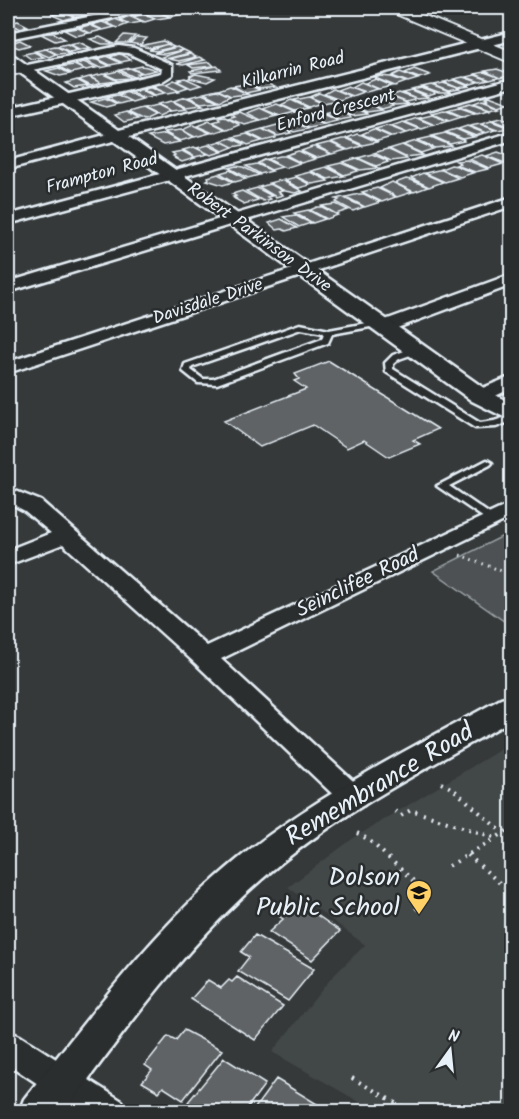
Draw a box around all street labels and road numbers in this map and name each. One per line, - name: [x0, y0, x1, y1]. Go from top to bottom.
- street label: Kilkarrin Road: [238, 44, 349, 98]
- street label: Enford Crescent: [273, 81, 400, 141]
- street label: Frampton Road: [43, 145, 162, 203]
- street label: Robert Parkinson Drive: [180, 175, 338, 301]
- street label: Davisdale Drive: [149, 271, 267, 333]
- street label: Seinclifee Road: [291, 539, 426, 627]
- street label: Remembrance Road: [277, 711, 483, 858]

